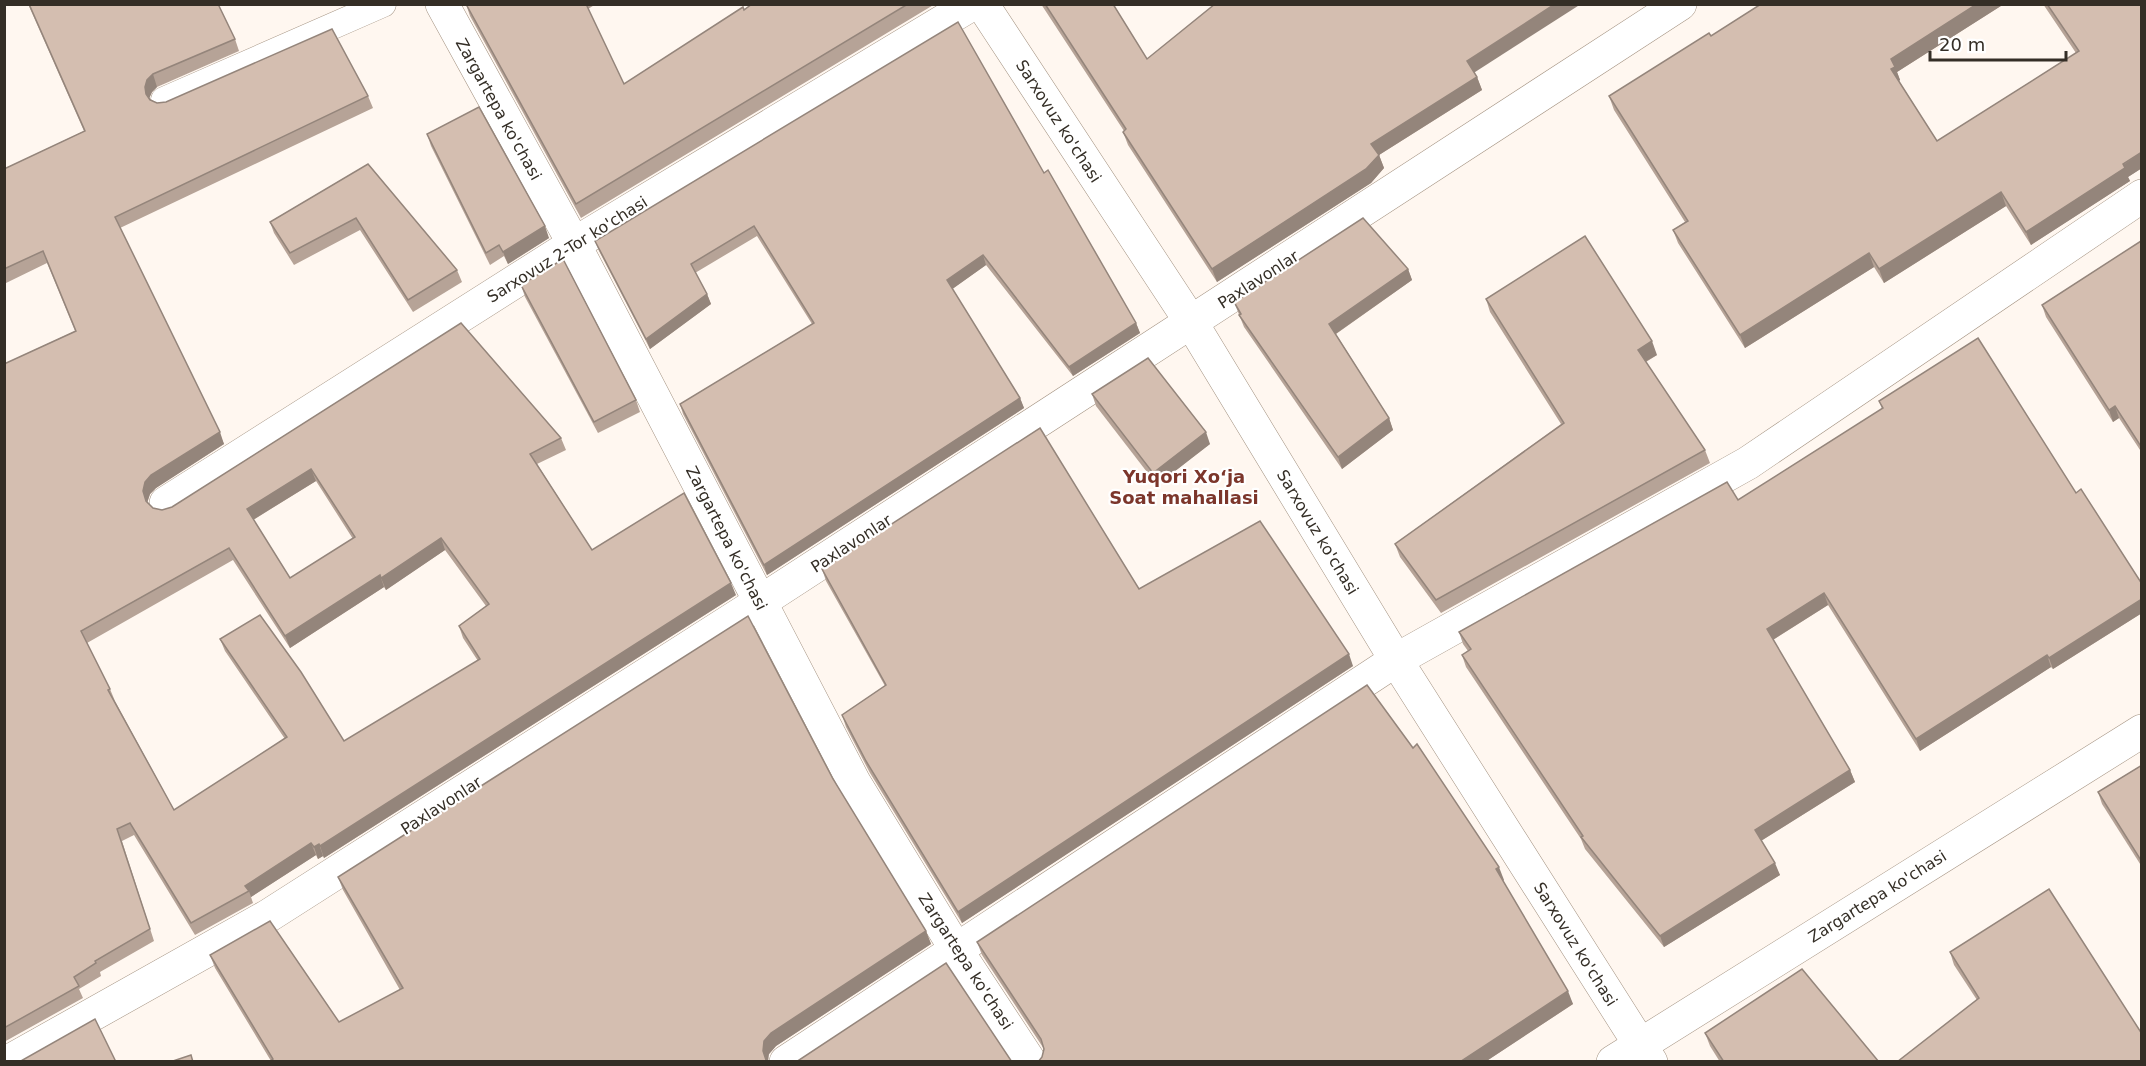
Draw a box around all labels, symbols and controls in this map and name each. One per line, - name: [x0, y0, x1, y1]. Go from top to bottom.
- scale bar: [1930, 24, 2066, 62]
- text: 20 m: [1939, 34, 1985, 55]
- street label: Zargartepa ko'chasi: [452, 35, 545, 183]
- street label: Sarxovuz ko'chasi: [1012, 56, 1105, 186]
- street label: Sarxovuz 2-Tor ko'chasi: [484, 192, 651, 307]
- street label: Paxlavonlar: [1214, 246, 1303, 313]
- street label: Zargartepa ko'chasi: [682, 463, 771, 613]
- district label: Yuqori Xo‘ja Soat mahallasi: [1109, 466, 1259, 508]
- street label: Sarxovuz ko'chasi: [1273, 466, 1362, 598]
- street label: Paxlavonlar: [807, 510, 896, 577]
- street label: Paxlavonlar: [397, 772, 486, 839]
- street label: Zargartepa ko'chasi: [1805, 846, 1950, 947]
- street label: Sarxovuz ko'chasi: [1530, 879, 1621, 1010]
- street label: Zargartepa ko'chasi: [914, 889, 1017, 1033]

